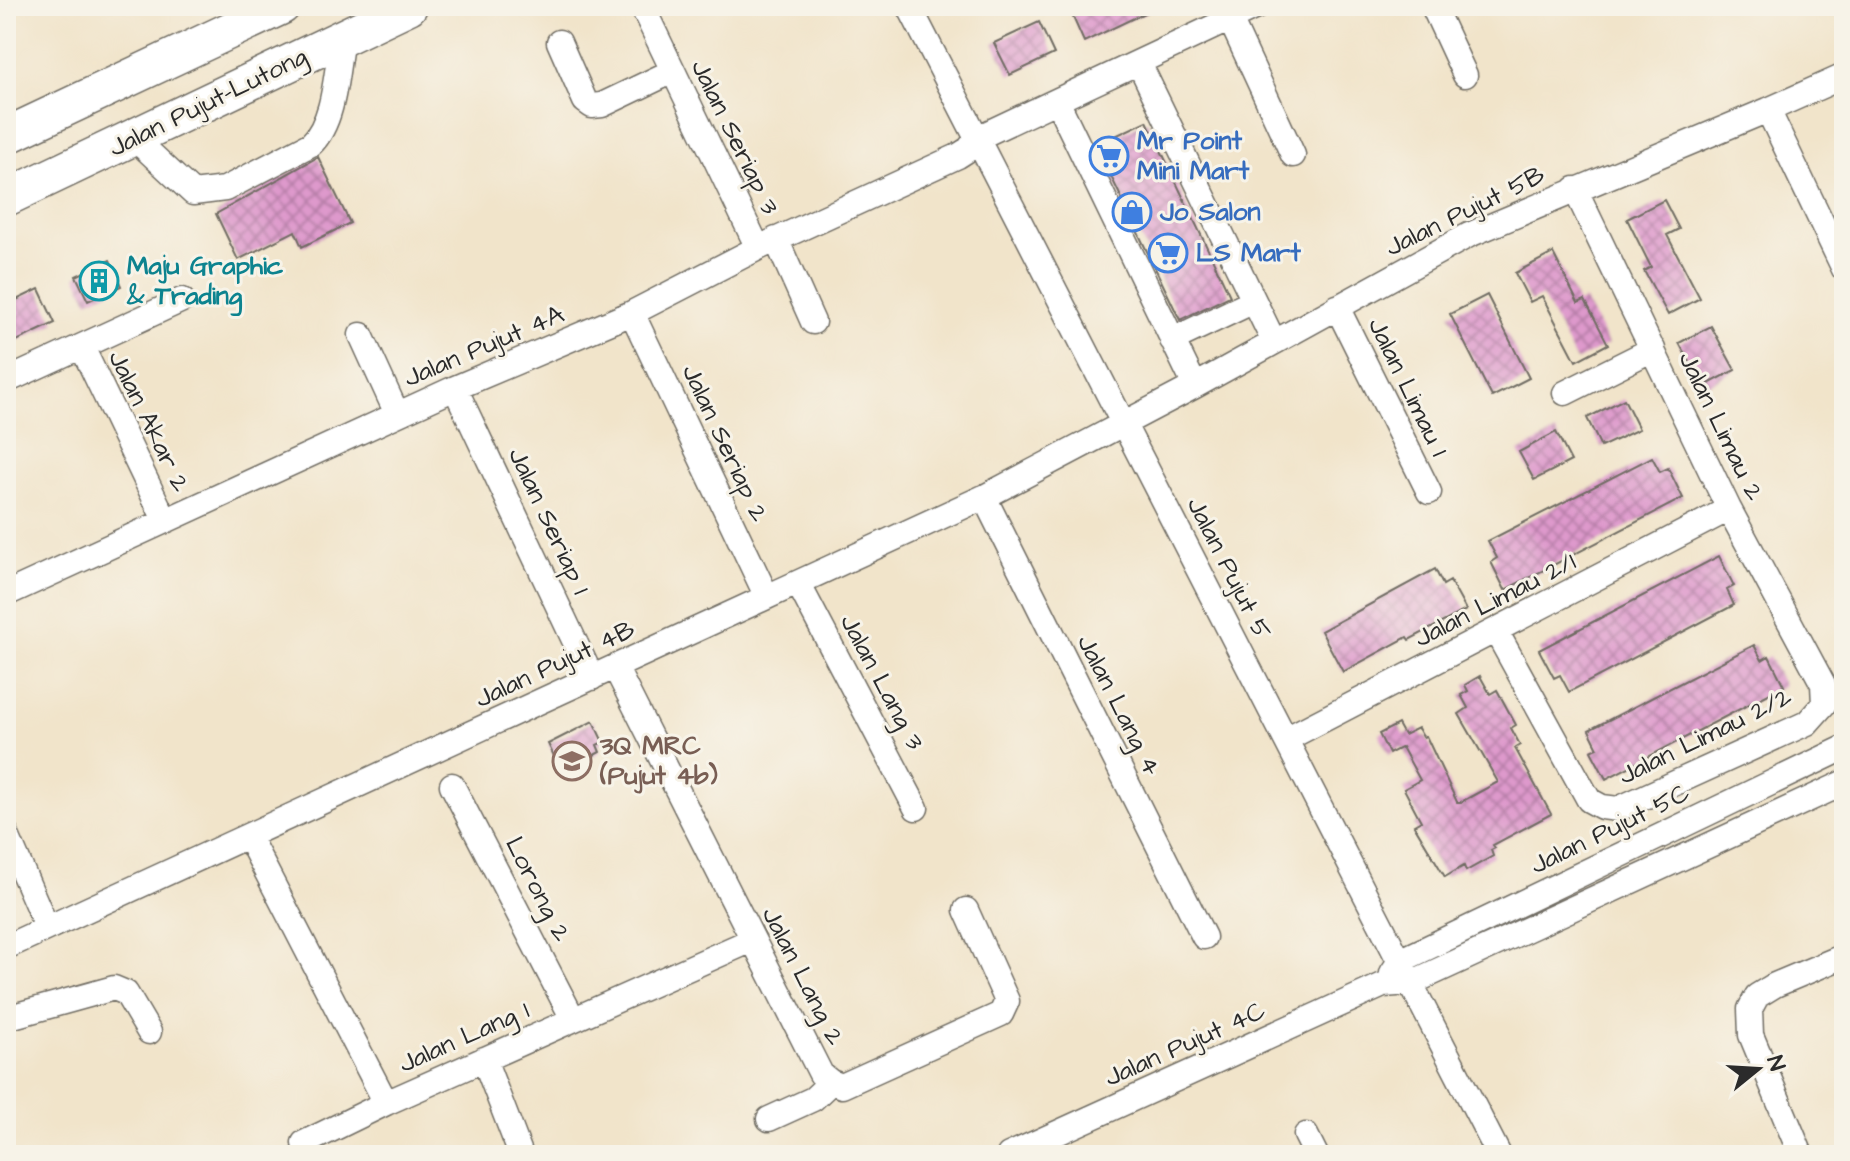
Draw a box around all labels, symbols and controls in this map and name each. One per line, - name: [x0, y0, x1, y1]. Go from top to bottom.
- street label: Jalan Pujut-Lutong: [103, 38, 314, 167]
- street label: Jalan Seriap 3: [682, 54, 788, 220]
- place label: Mr Point Mini Mart: [1137, 123, 1250, 189]
- supermarket icon: Mr Point Mini Mart: [1088, 135, 1130, 177]
- street label: Jalan Pujut 5B: [1379, 157, 1551, 265]
- shop icon: Jo Salon: [1111, 191, 1153, 233]
- place label: Jo Salon: [1159, 194, 1260, 230]
- supermarket icon: LS Mart: [1147, 232, 1189, 274]
- place label: LS Mart: [1196, 235, 1301, 271]
- place label: Maju Graphic & Trading: [126, 248, 284, 317]
- building icon: Maju Graphic & Trading: [78, 260, 120, 302]
- street label: Jalan Pujut 4A: [398, 296, 570, 396]
- street label: Jalan Limau 1: [1359, 312, 1457, 462]
- street label: Jalan Akar 2: [99, 344, 199, 498]
- street label: Jalan Limau 2: [1669, 345, 1773, 507]
- street label: Jalan Seriap 2: [673, 358, 777, 528]
- street label: Jalan Seriap 1: [499, 442, 599, 600]
- street label: Jalan Pujut 5: [1178, 491, 1280, 645]
- street label: Jalan Limau 2/1: [1408, 544, 1582, 656]
- street label: Jalan Lang 3: [829, 608, 933, 757]
- street label: Jalan Pujut 4B: [469, 611, 641, 717]
- street label: Jalan Lang 4: [1066, 628, 1170, 783]
- street label: Jalan Limau 2/2: [1612, 678, 1798, 793]
- place label: 3Q MRC (Pujut 4b): [599, 728, 718, 794]
- school or university icon: 3Q MRC (Pujut 4b): [551, 740, 593, 782]
- street label: Jalan Pujut 5C: [1524, 775, 1696, 883]
- street label: Lorong 2: [494, 830, 580, 949]
- street label: Jalan Lang 2: [751, 901, 853, 1052]
- street label: Jalan Lang 1: [393, 992, 536, 1084]
- street label: Jalan Pujut 4C: [1099, 993, 1271, 1095]
- north arrow: [1718, 1029, 1798, 1109]
- text: N: [1759, 1052, 1793, 1075]

